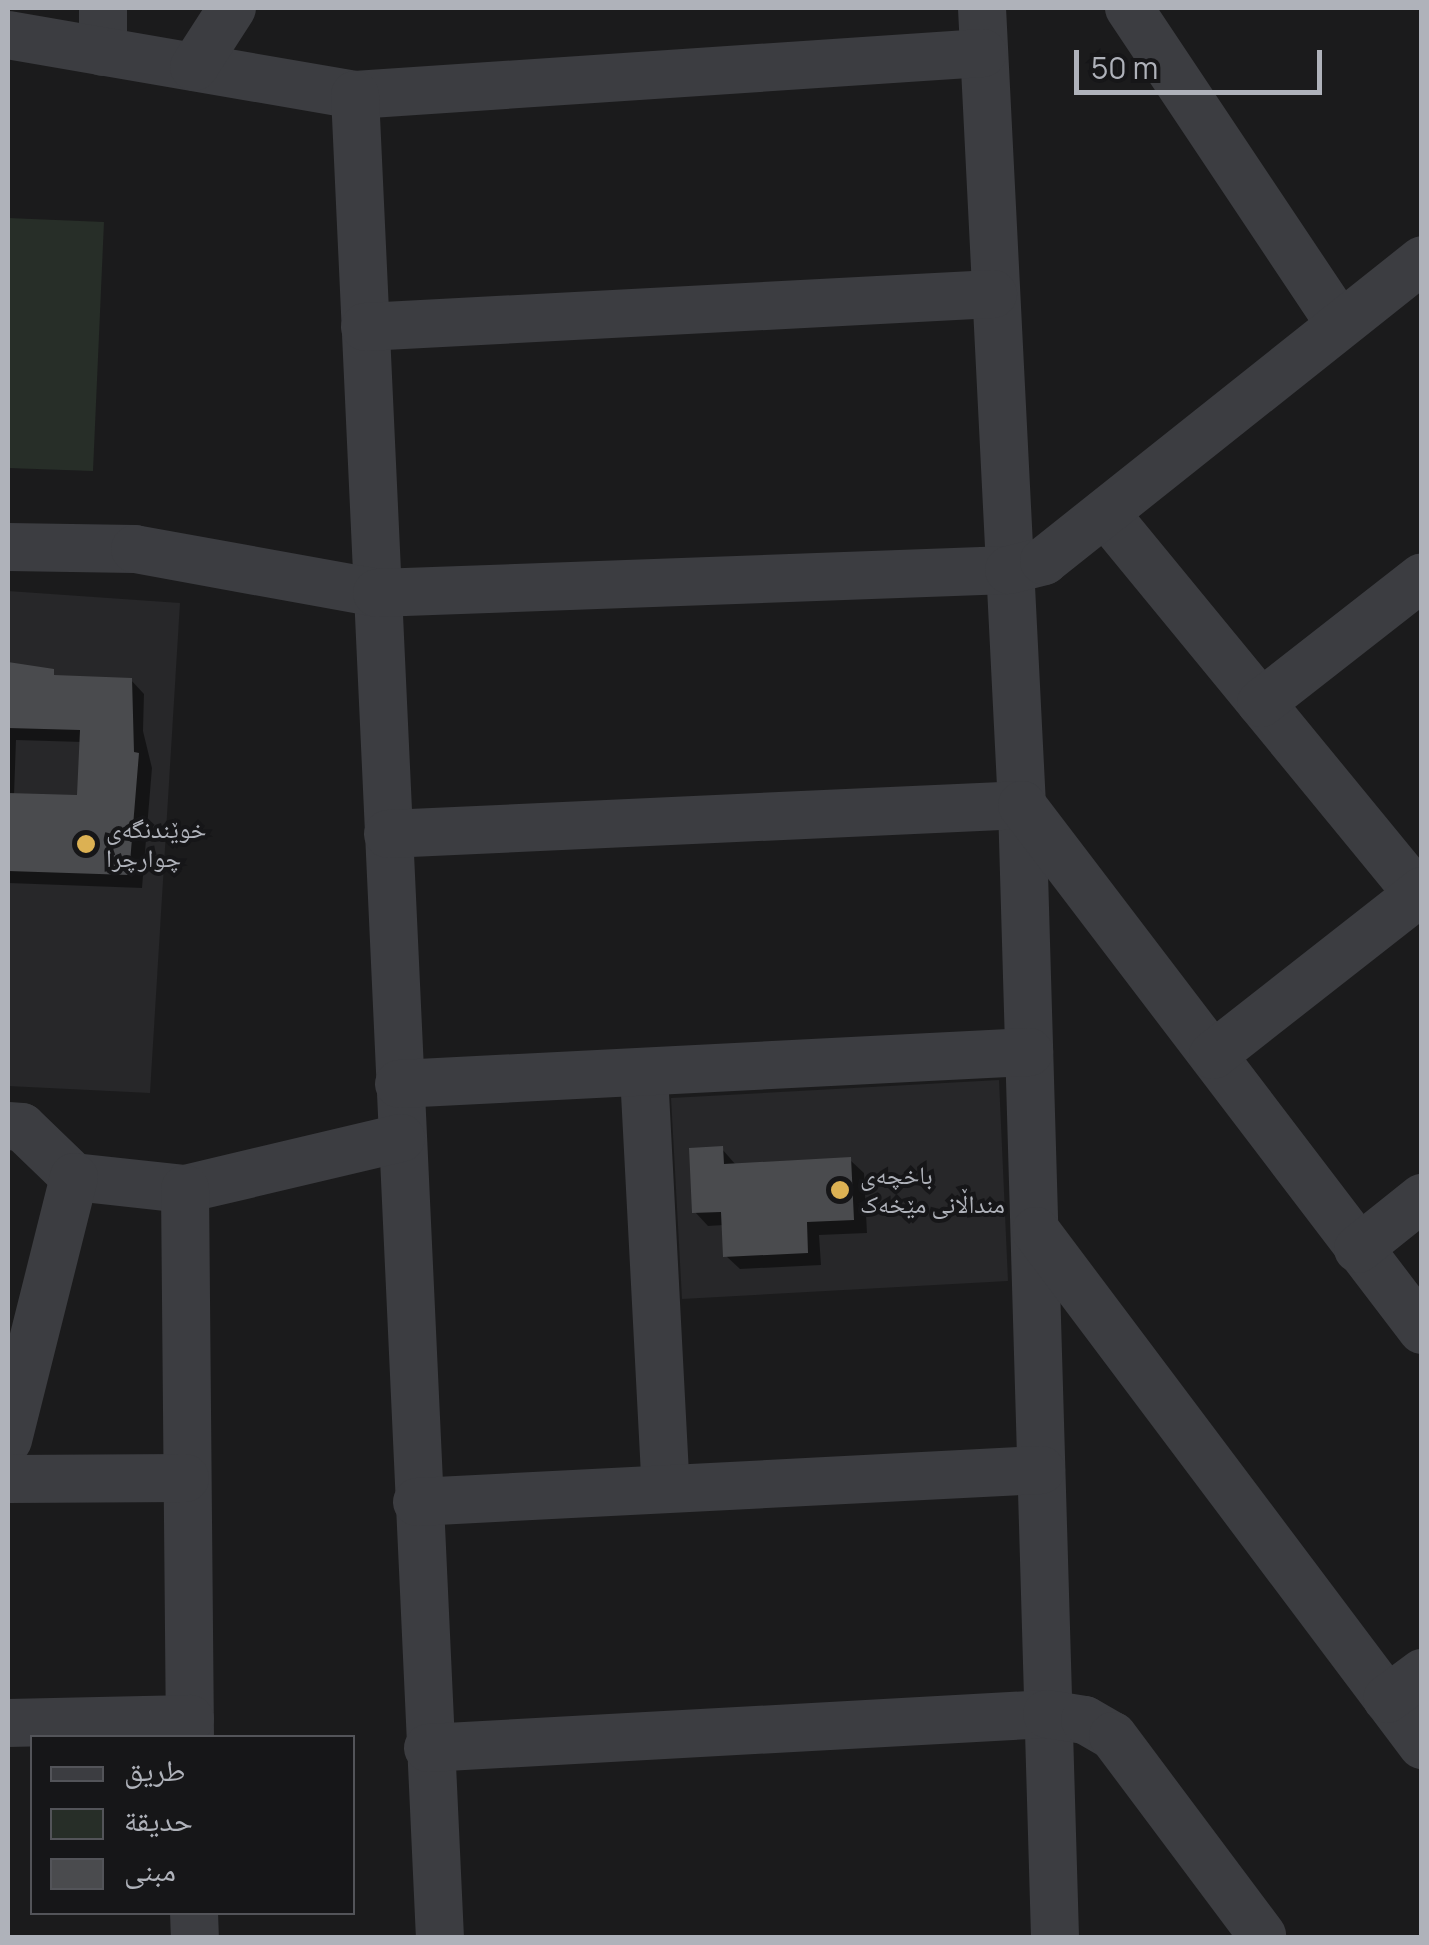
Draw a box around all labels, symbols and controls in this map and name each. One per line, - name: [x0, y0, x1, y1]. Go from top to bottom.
- scale bar: [1079, 30, 1326, 92]
- text: 50 m: [1091, 47, 1158, 88]
- place label: خوێندنگەی چوارچرا: [106, 815, 206, 874]
- marker: خوێندنگەی چوارچرا: [75, 833, 97, 855]
- place label: باخچەی منداڵانی مێخەک: [860, 1161, 1005, 1220]
- marker: باخچەی منداڵانی مێخەک: [829, 1179, 851, 1201]
- legend: [30, 1735, 355, 1915]
- text: طريق: [124, 1749, 185, 1790]
- text: حديقة: [124, 1799, 193, 1840]
- text: مبنى: [124, 1849, 176, 1890]

